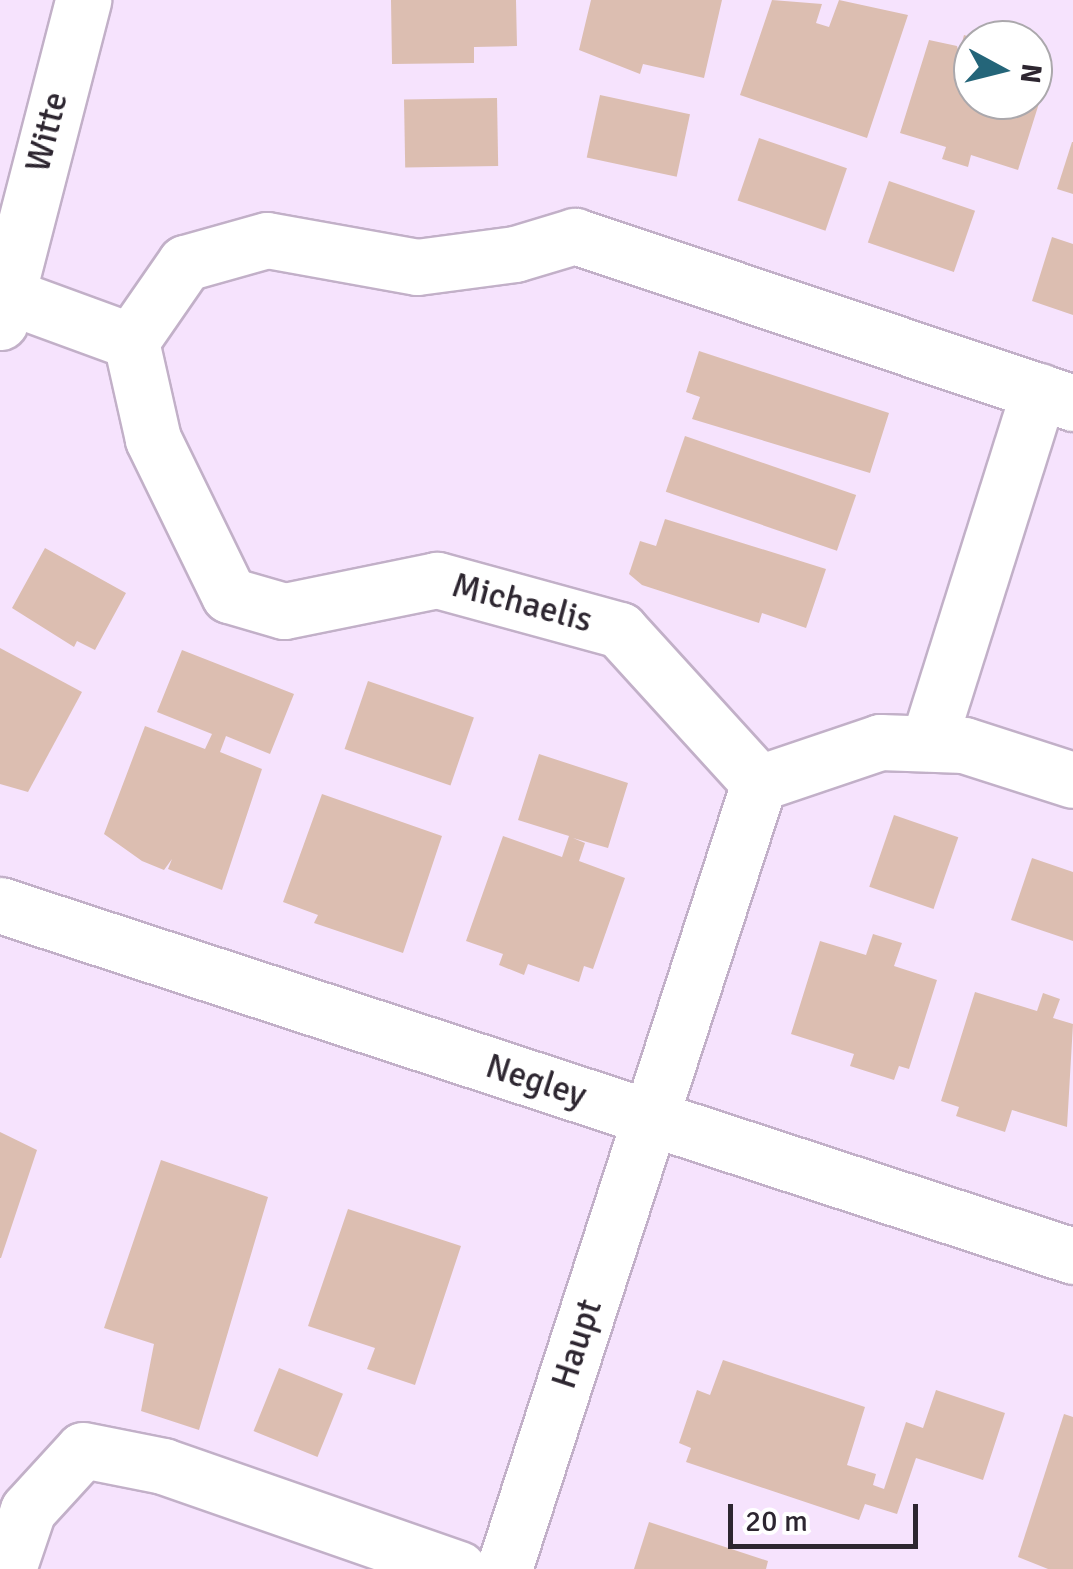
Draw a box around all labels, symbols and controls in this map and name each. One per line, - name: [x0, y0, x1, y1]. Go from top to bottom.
- north arrow: [953, 20, 1053, 120]
- text: N: [1013, 62, 1049, 85]
- street label: Witte: [17, 88, 77, 176]
- street label: Michaelis: [447, 564, 597, 642]
- street label: Negley: [480, 1045, 592, 1117]
- street label: Haupt: [543, 1294, 611, 1394]
- scale bar: [733, 1484, 923, 1546]
- text: 20 m: [745, 1503, 808, 1540]

